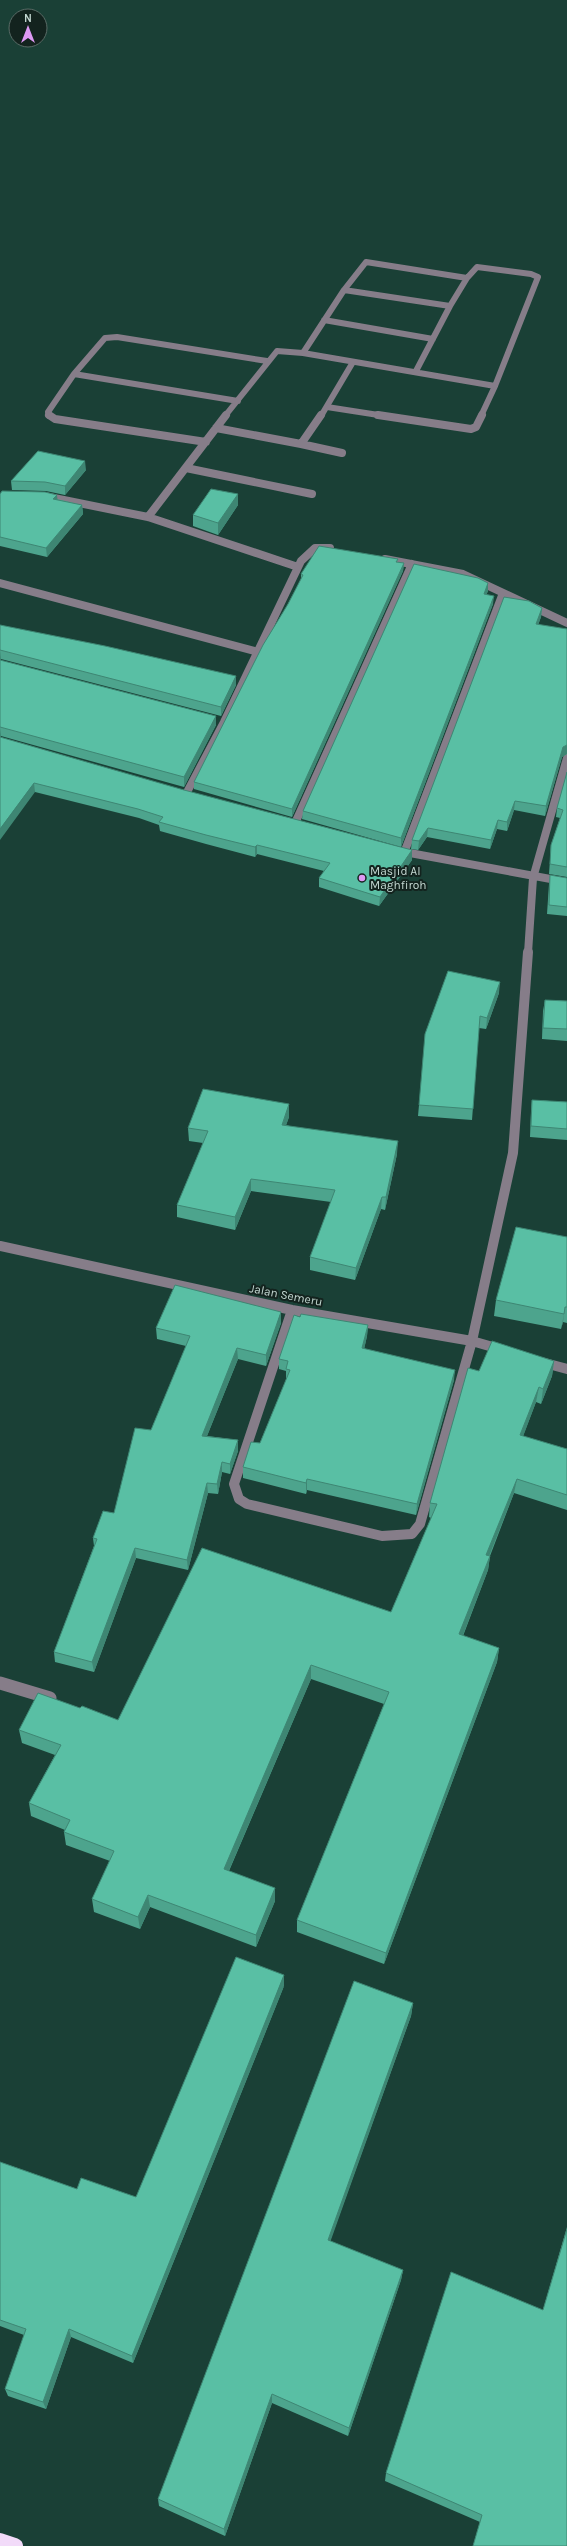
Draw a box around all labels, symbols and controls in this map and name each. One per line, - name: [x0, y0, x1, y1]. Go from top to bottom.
- north arrow: [8, 8, 48, 48]
- text: N: [24, 12, 32, 25]
- place label: Masjid Al Maghfiroh: [370, 864, 427, 892]
- marker: Masjid Al Maghfiroh: [357, 873, 367, 883]
- street label: Jalan Semeru: [248, 1281, 324, 1309]

